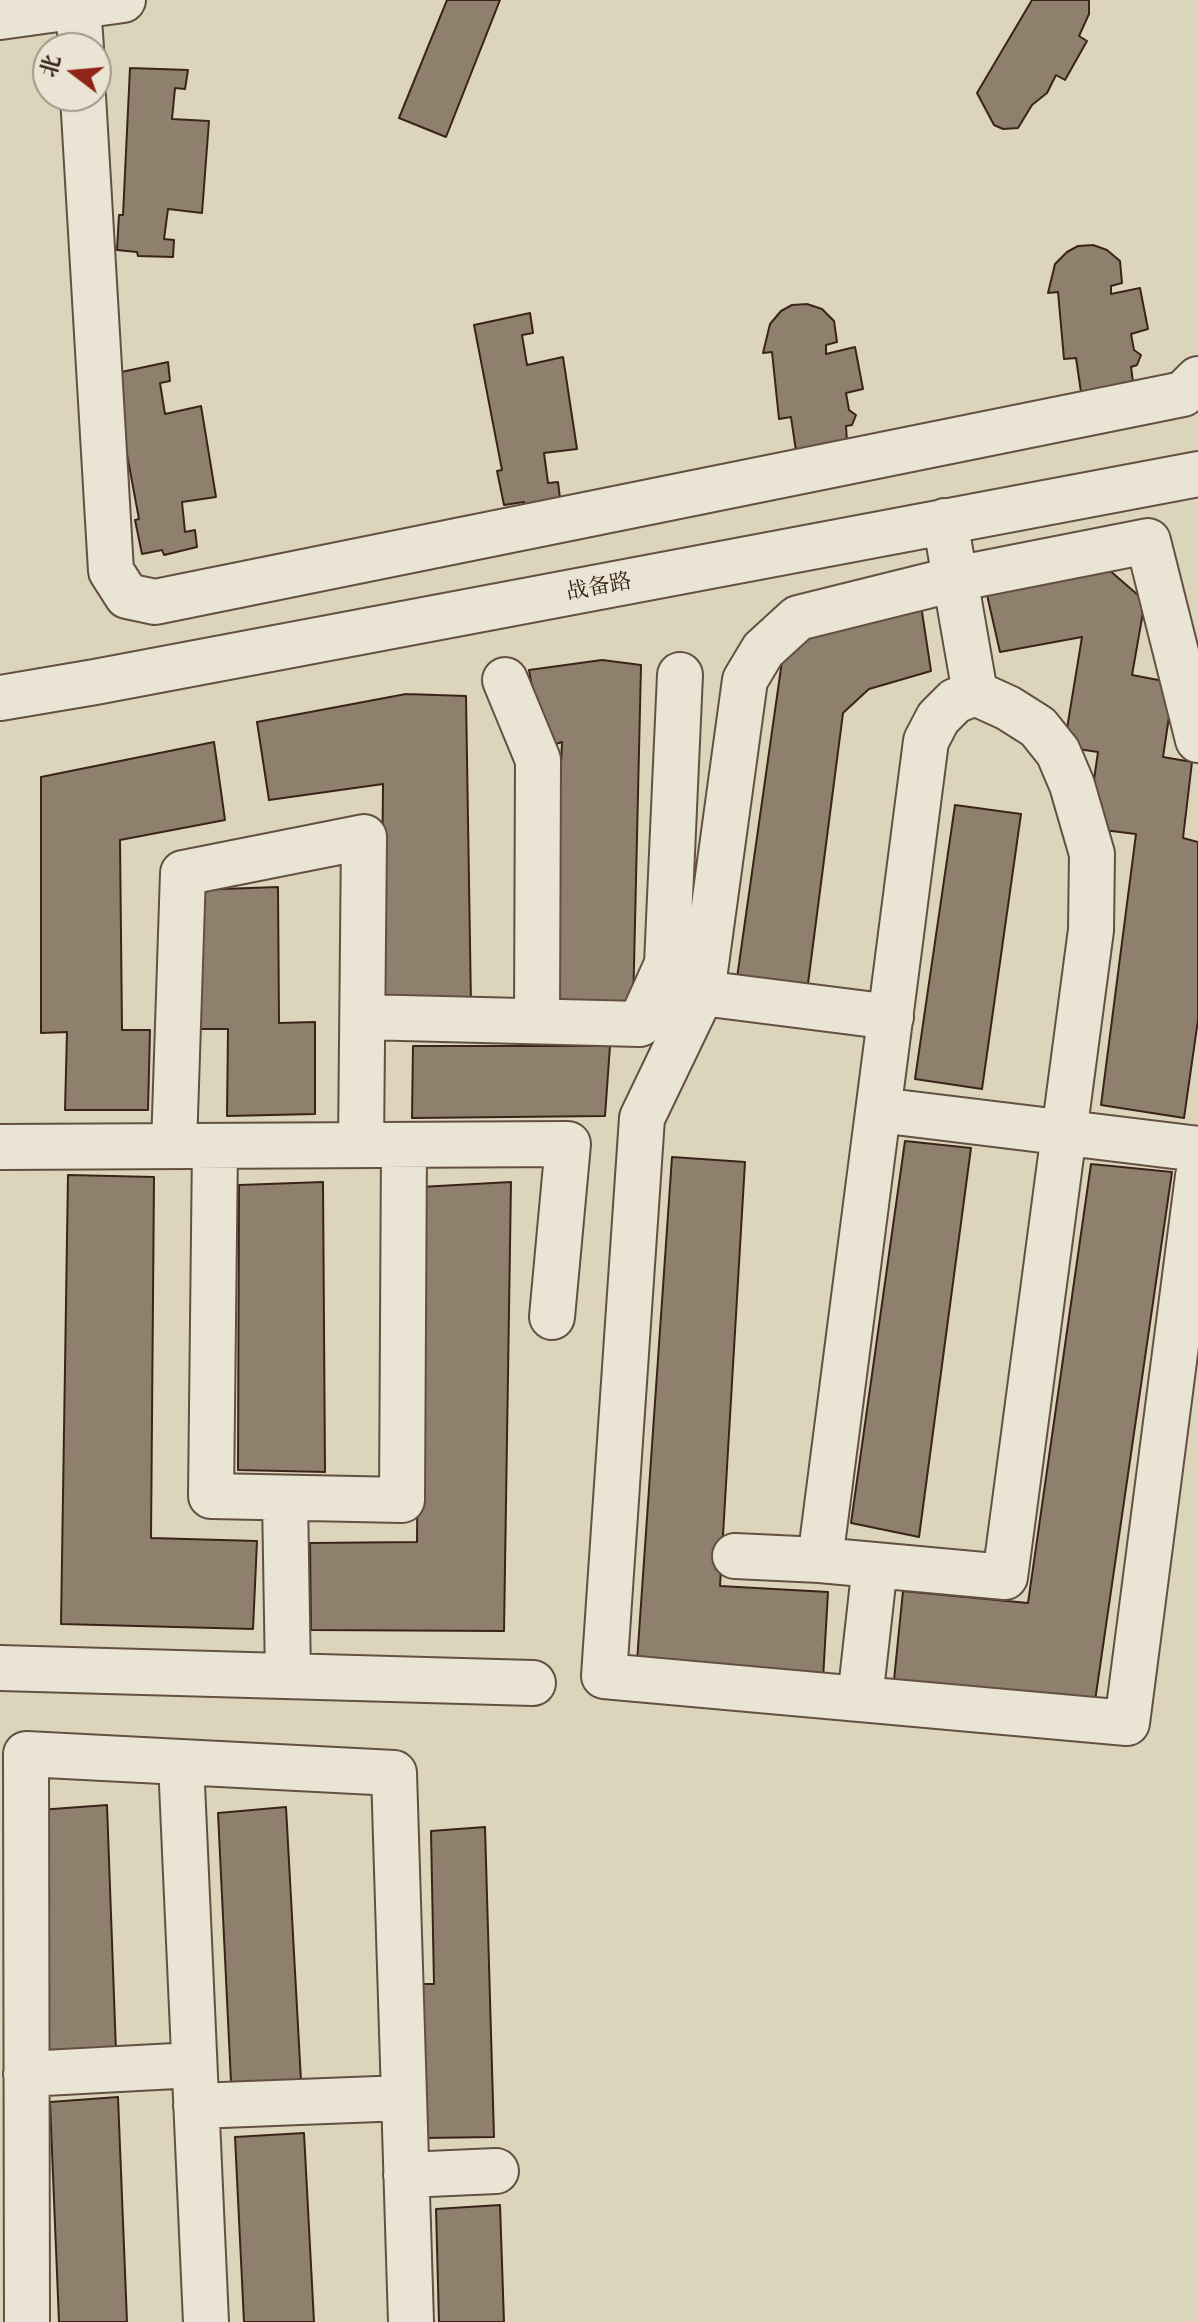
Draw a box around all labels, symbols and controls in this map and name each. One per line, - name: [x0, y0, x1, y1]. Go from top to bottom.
- north arrow: [32, 32, 112, 112]
- text: 北: [34, 52, 66, 80]
- street label: 战备路: [564, 568, 634, 606]

